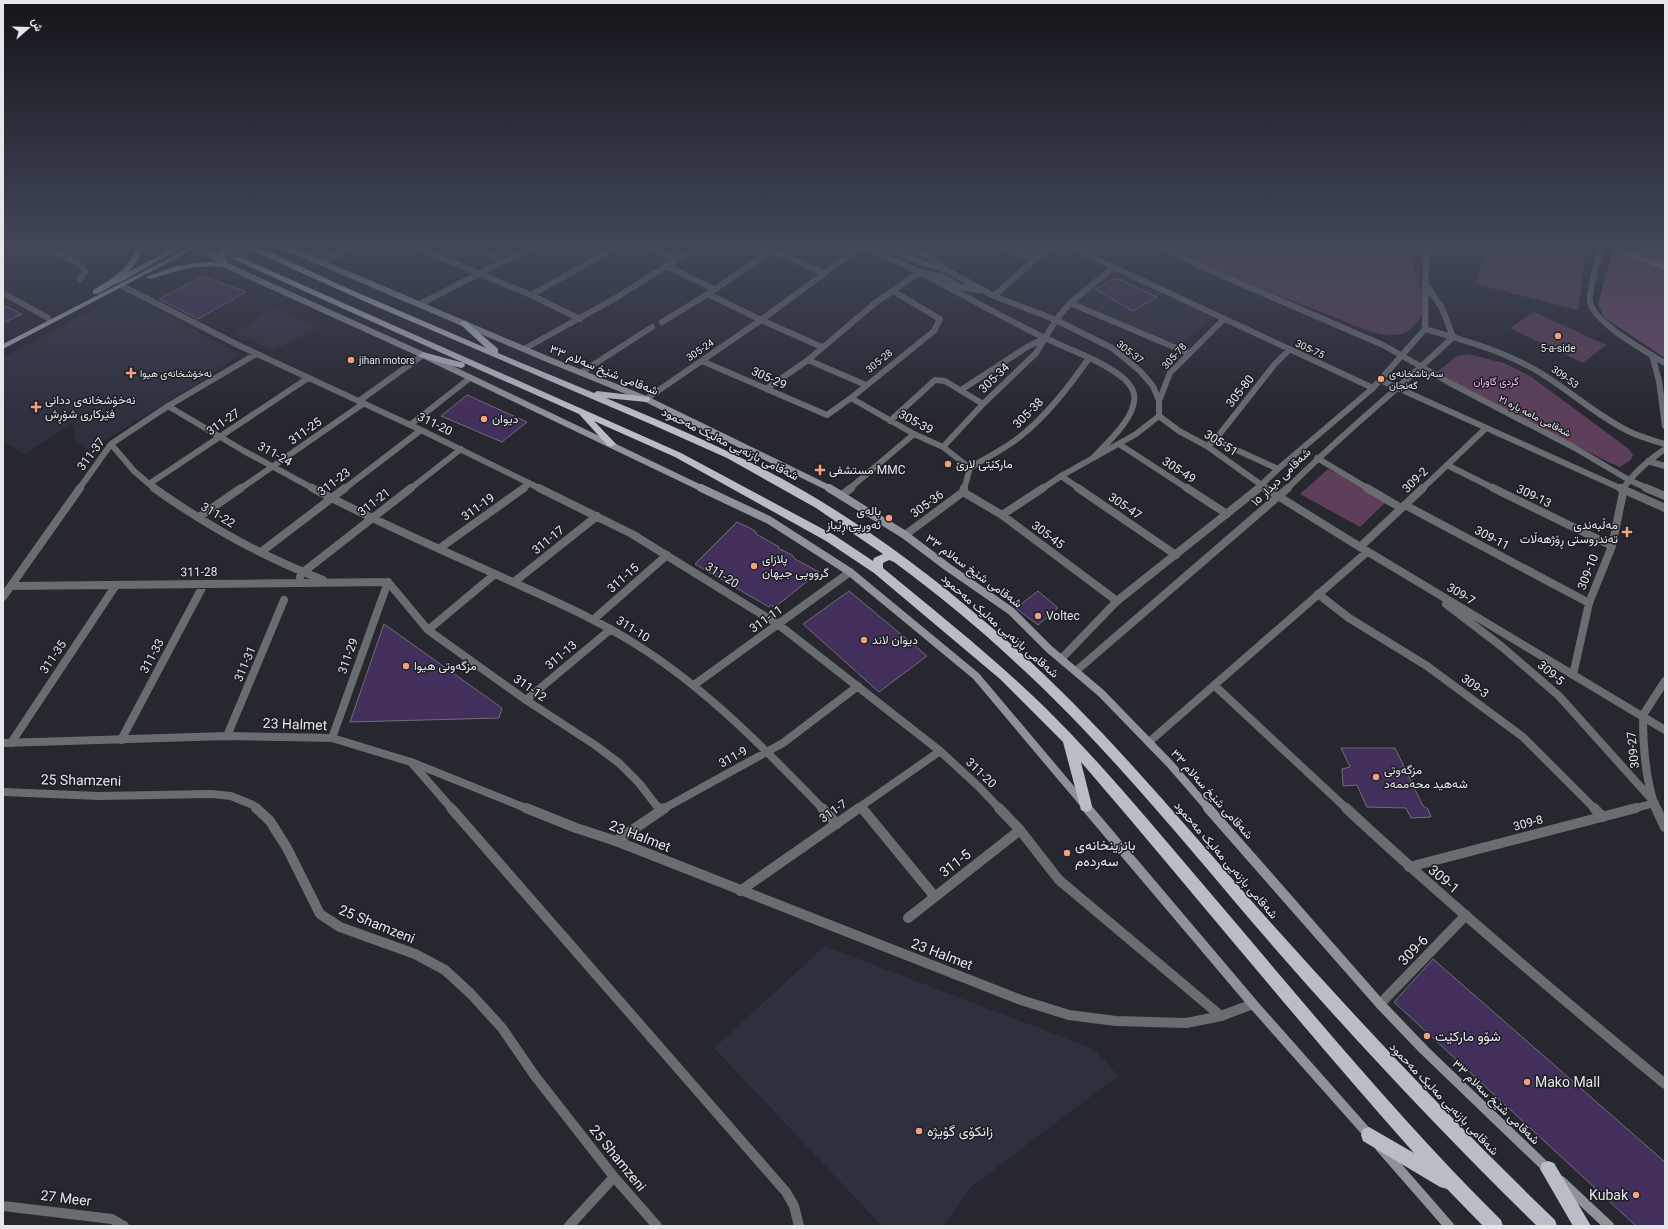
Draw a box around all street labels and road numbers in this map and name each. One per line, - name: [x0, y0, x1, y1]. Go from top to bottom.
- street label: 305-24: [684, 337, 716, 363]
- street label: 305-75: [1294, 337, 1327, 361]
- street label: 305-37: [1114, 338, 1146, 366]
- street label: 305-78: [1160, 341, 1189, 371]
- street label: شەقامی شێخ سەلام ٣٣: [547, 342, 660, 400]
- street label: 305-28: [864, 347, 895, 375]
- street label: 305-34: [976, 360, 1012, 396]
- street label: 309-53: [1549, 363, 1581, 391]
- street label: 305-29: [749, 364, 789, 392]
- street label: 305-80: [1223, 372, 1257, 410]
- street label: شەقامی مامە یارە ٢١: [1497, 393, 1573, 440]
- street label: 305-38: [1010, 395, 1046, 431]
- street label: شەقامی بازنەیی مەلیک مەحمود: [659, 405, 801, 484]
- street label: 311-27: [204, 406, 242, 438]
- street label: 305-39: [896, 407, 936, 437]
- street label: 311-20: [415, 410, 455, 439]
- street label: 311-25: [286, 415, 324, 447]
- street label: 305-51: [1202, 427, 1240, 459]
- street label: 311-37: [74, 435, 108, 473]
- street label: 311-24: [255, 439, 295, 469]
- street label: شەقامی دیدار ١٥: [1248, 445, 1314, 510]
- street label: 305-49: [1160, 454, 1198, 486]
- street label: 309-2: [1399, 464, 1431, 496]
- street label: 311-23: [315, 465, 353, 499]
- street label: 309-13: [1514, 482, 1554, 510]
- street label: 311-21: [355, 485, 393, 519]
- street label: 305-36: [908, 487, 946, 521]
- street label: 311-19: [459, 490, 497, 524]
- street label: 305-47: [1106, 490, 1144, 522]
- street label: 311-22: [199, 499, 238, 531]
- street label: 305-45: [1029, 518, 1067, 552]
- street label: 311-17: [529, 523, 567, 557]
- street label: 309-11: [1472, 523, 1512, 553]
- street label: شەقامی شێخ سەلام ٣٣: [922, 531, 1025, 612]
- street label: 309-10: [1575, 552, 1602, 592]
- street label: 311-20: [703, 559, 742, 591]
- street label: 311-15: [604, 560, 642, 595]
- street label: 311-28: [180, 565, 218, 579]
- street label: شەقامی بازنەیی مەلیک مەحمود: [938, 571, 1061, 682]
- street label: 309-7: [1444, 580, 1478, 608]
- street label: 311-11: [747, 602, 785, 636]
- street label: 311-10: [614, 613, 653, 645]
- street label: 311-33: [137, 636, 167, 676]
- street label: 311-29: [335, 636, 361, 676]
- street label: 311-35: [37, 638, 69, 676]
- street label: 311-13: [542, 638, 580, 672]
- street label: 311-31: [231, 644, 259, 684]
- street label: 309-5: [1535, 658, 1567, 688]
- street label: 309-3: [1459, 671, 1491, 701]
- street label: 311-12: [511, 672, 549, 704]
- street label: 23 Halmet: [262, 715, 328, 733]
- street label: 309-27: [1624, 731, 1642, 769]
- street label: 311-9: [716, 744, 750, 770]
- street label: شەقامی شێخ سەلام ٣٣: [1167, 746, 1256, 843]
- street label: 311-20: [963, 755, 999, 791]
- street label: 25 Shamzeni: [41, 771, 121, 789]
- street label: 311-7: [817, 796, 850, 825]
- street label: شەقامی بازنەیی مەلیک مەحمود: [1170, 799, 1281, 922]
- street label: 309-8: [1512, 812, 1545, 834]
- street label: 23 Halmet: [607, 817, 673, 855]
- street label: 311-5: [936, 846, 974, 880]
- street label: 309-1: [1425, 862, 1463, 896]
- street label: 25 Shamzeni: [337, 901, 417, 947]
- street label: 309-6: [1395, 932, 1431, 968]
- street label: 23 Halmet: [909, 935, 975, 973]
- street label: شەقامی بازنەیی مەلیک مەحمود: [1386, 1040, 1501, 1159]
- street label: شەقامی شێخ سەلام ٣٣: [1448, 1057, 1543, 1149]
- street label: 25 Shamzeni: [586, 1122, 650, 1194]
- street label: 27 Meer: [40, 1187, 93, 1209]

